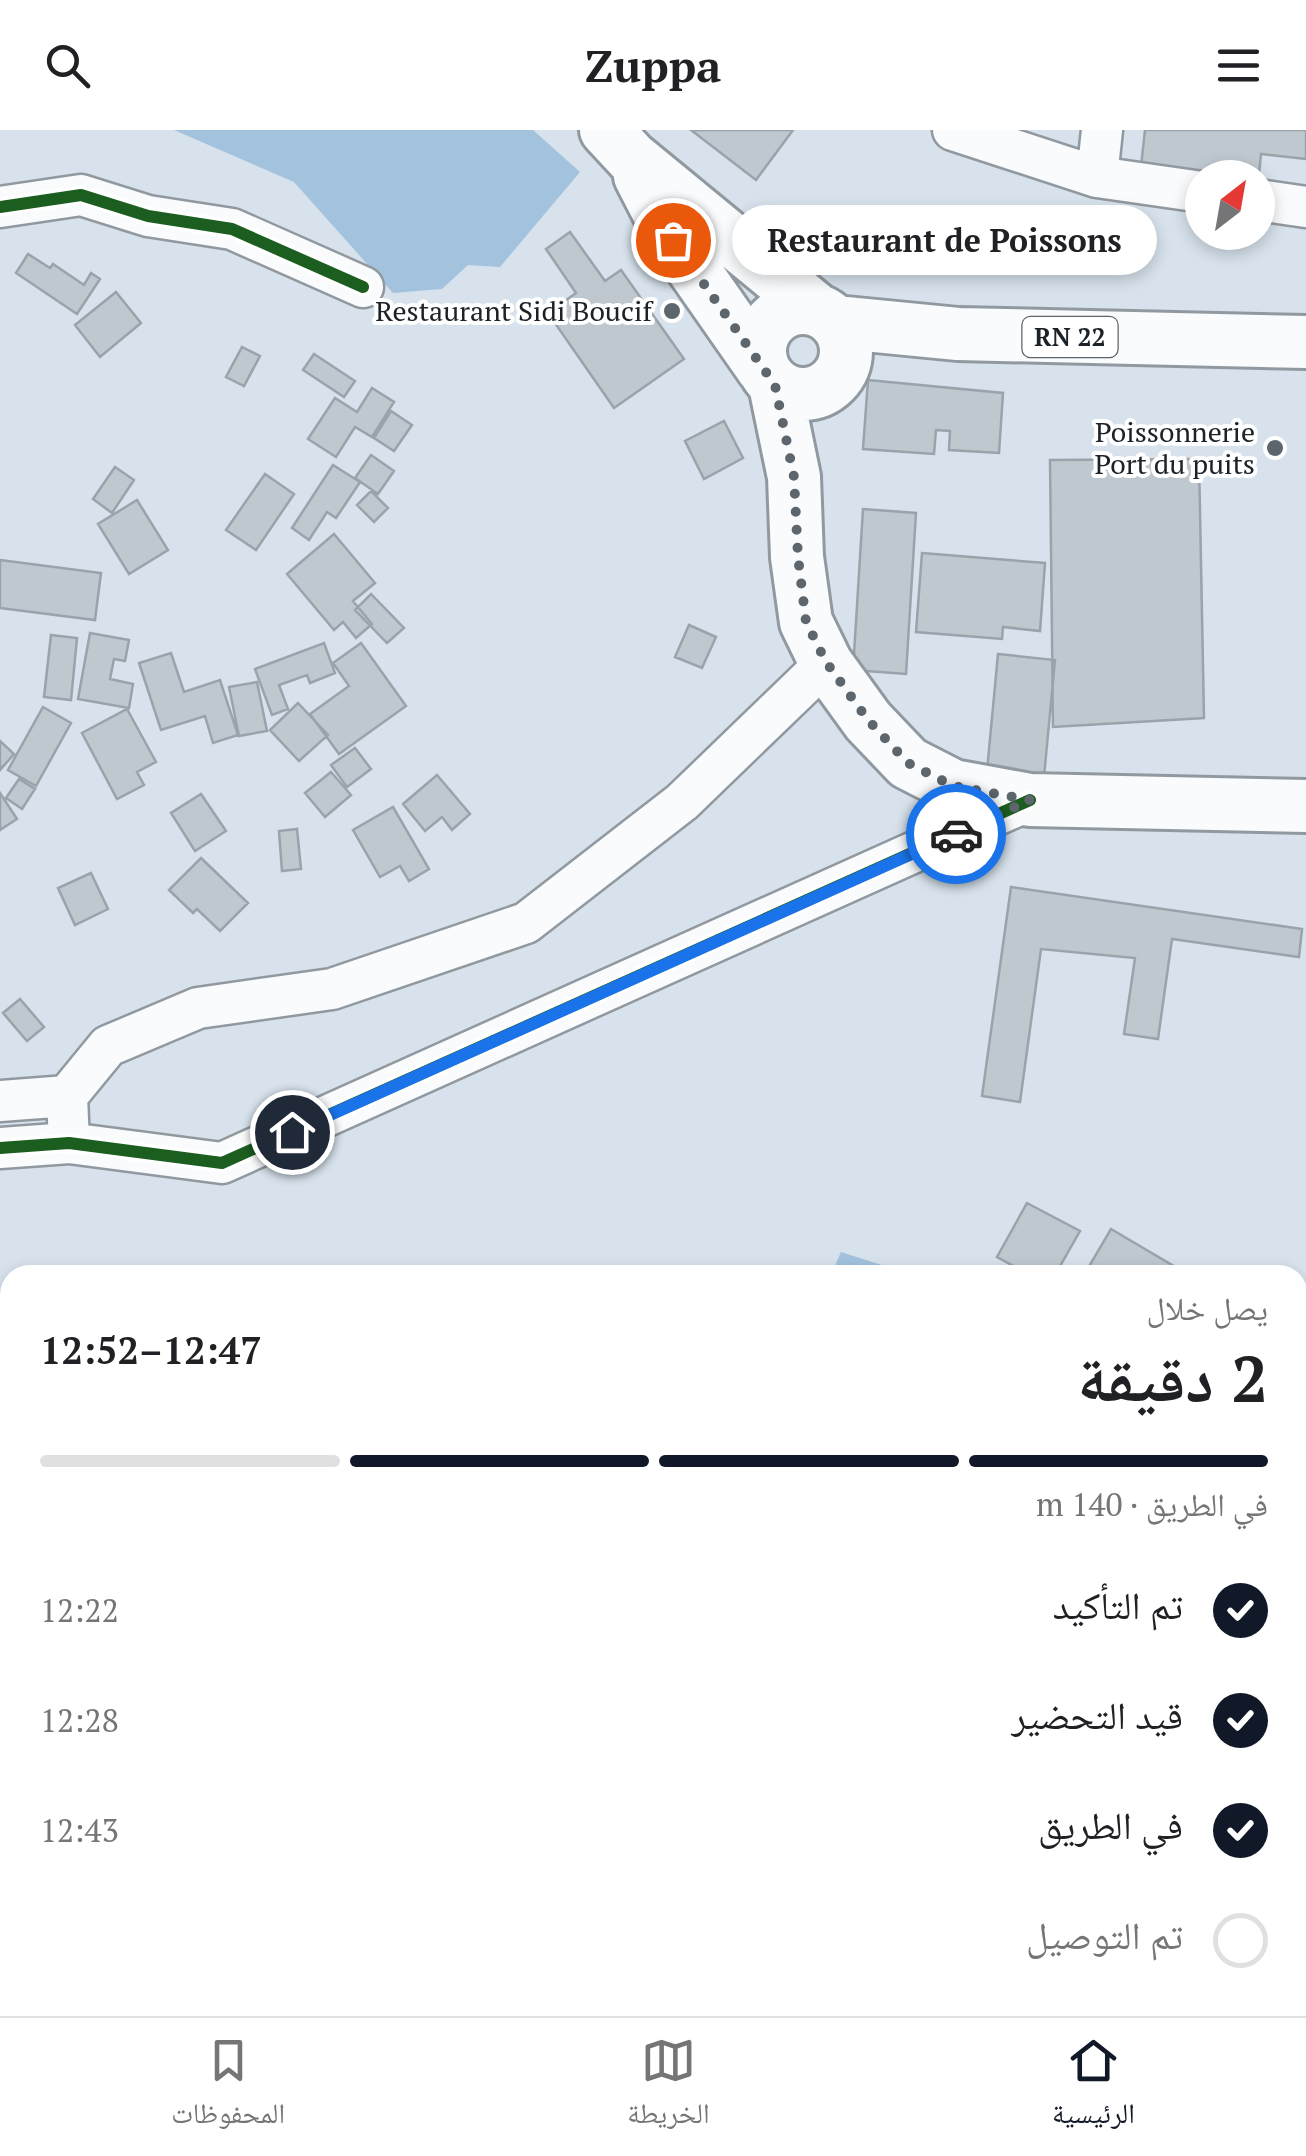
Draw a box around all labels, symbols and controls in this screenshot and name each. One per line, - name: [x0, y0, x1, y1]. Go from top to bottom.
- text: Zuppa: [585, 35, 721, 95]
- icon: search: [40, 38, 95, 93]
- icon: menu: [1211, 38, 1266, 93]
- north arrow: [1185, 160, 1275, 250]
- map controls: [1185, 160, 1275, 250]
- pin: [631, 198, 716, 283]
- callout: Restaurant de Poissons: [733, 205, 1158, 275]
- icon: bag: [646, 213, 701, 268]
- text: Restaurant de Poissons: [767, 219, 1122, 261]
- place label: Restaurant Sidi Boucif: [375, 292, 654, 329]
- marker: Restaurant Sidi Boucif: [661, 300, 683, 322]
- road number: RN 22: [1022, 317, 1118, 357]
- place label: Poissonnerie Port du puits: [1094, 413, 1255, 482]
- marker: Poissonnerie Port du puits: [1264, 437, 1286, 459]
- courier: [906, 784, 1006, 884]
- icon: car: [929, 807, 984, 862]
- pin: [250, 1090, 335, 1175]
- icon: home: [265, 1105, 320, 1160]
- text: يصل خلال: [1147, 1287, 1268, 1329]
- text: 12:47–12:52: [40, 1325, 262, 1375]
- text: 2 دقيقة: [1077, 1334, 1268, 1421]
- text: في الطريق · 140 m: [1036, 1483, 1268, 1525]
- text: تم التأكيد: [1053, 1580, 1183, 1630]
- icon: check: [1213, 1583, 1268, 1638]
- text: 12:22: [40, 1589, 119, 1631]
- text: قيد التحضير: [1011, 1690, 1183, 1740]
- icon: check: [1213, 1693, 1268, 1748]
- text: 12:28: [40, 1699, 119, 1741]
- text: في الطريق: [1038, 1800, 1183, 1850]
- icon: check: [1213, 1803, 1268, 1858]
- text: 12:43: [40, 1809, 119, 1851]
- text: تم التوصيل: [1026, 1910, 1183, 1960]
- tab: المحفوظات: [171, 2033, 285, 2141]
- tab: الخريطة: [627, 2033, 710, 2141]
- tab: الرئيسية: [1052, 2033, 1135, 2141]

